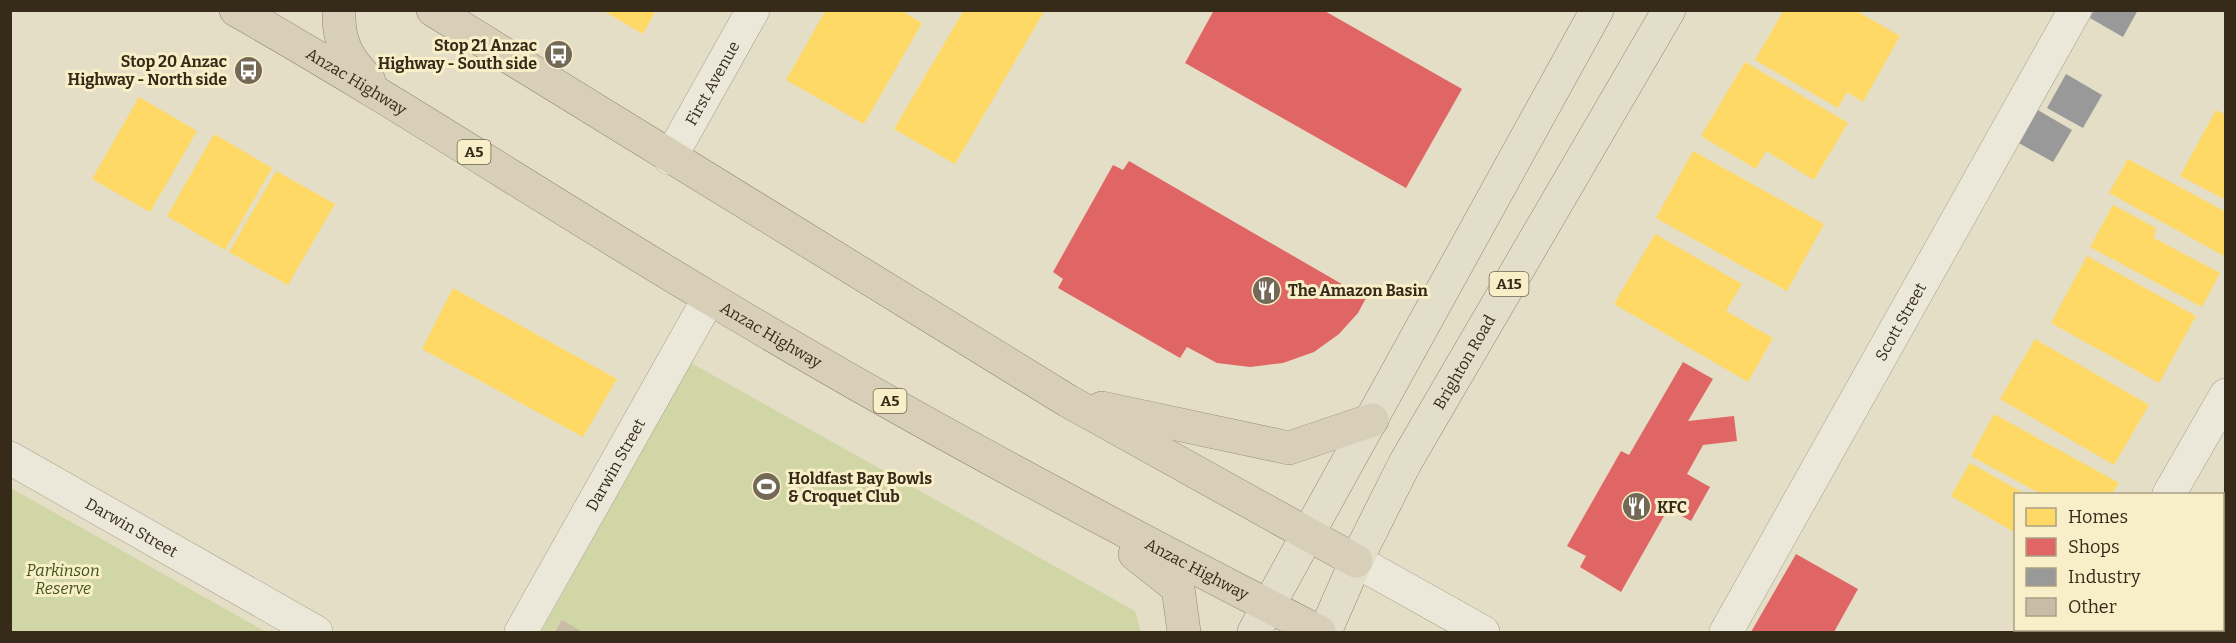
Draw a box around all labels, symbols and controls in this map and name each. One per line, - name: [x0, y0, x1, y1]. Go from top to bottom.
- place label: Stop 21 Anzac Highway - South side: [378, 36, 537, 73]
- bus stop icon: Stop 21 Anzac Highway - South side: [542, 38, 574, 70]
- street label: First Avenue: [681, 38, 744, 129]
- street label: Anzac Highway: [303, 44, 411, 120]
- place label: Stop 20 Anzac Highway - North side: [68, 52, 227, 89]
- bus stop icon: Stop 20 Anzac Highway - North side: [232, 54, 264, 86]
- road number: A5: [458, 140, 490, 164]
- road number: A15: [1490, 272, 1528, 296]
- restaurant icon: The Amazon Basin: [1251, 274, 1283, 306]
- street label: Scott Street: [1871, 279, 1930, 364]
- place label: The Amazon Basin: [1288, 281, 1429, 300]
- street label: Anzac Highway: [717, 298, 825, 372]
- street label: Brighton Road: [1429, 311, 1500, 413]
- road number: A5: [874, 389, 906, 413]
- street label: Darwin Street: [582, 415, 649, 515]
- place label: Holdfast Bay Bowls & Croquet Club: [788, 469, 932, 506]
- sports icon: Holdfast Bay Bowls & Croquet Club: [751, 471, 783, 503]
- restaurant icon: KFC: [1620, 491, 1652, 523]
- legend: [2014, 493, 2224, 631]
- street label: Darwin Street: [82, 494, 181, 561]
- place label: KFC: [1657, 498, 1687, 517]
- text: Homes: [2068, 506, 2128, 528]
- street label: Anzac Highway: [1142, 534, 1252, 604]
- text: Shops: [2068, 536, 2120, 558]
- park label: Parkinson Reserve: [26, 561, 100, 598]
- text: Industry: [2068, 566, 2141, 588]
- text: Other: [2068, 596, 2117, 618]

